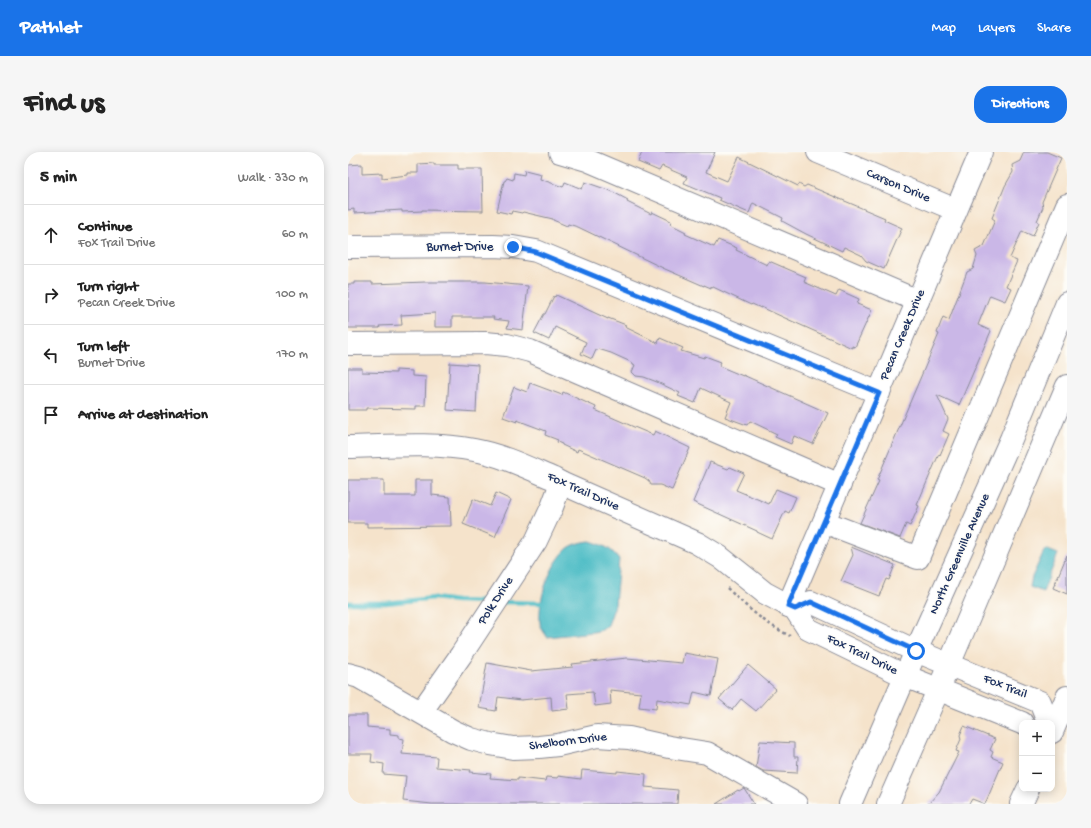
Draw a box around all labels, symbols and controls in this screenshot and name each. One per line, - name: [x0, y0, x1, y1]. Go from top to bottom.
- text: Pathlet: [20, 17, 81, 40]
- text: Map: [932, 20, 956, 37]
- text: Layers: [978, 20, 1015, 37]
- text: Share: [1037, 20, 1071, 37]
- button: Directions: [974, 86, 1067, 123]
- text: Find us: [24, 88, 104, 121]
- street label: Carson Drive: [864, 166, 932, 206]
- text: 5 min: [40, 168, 77, 188]
- text: Walk · 330 m: [238, 171, 308, 186]
- text: Continue: [78, 218, 132, 236]
- icon: ahead: [40, 224, 62, 246]
- text: 60 m: [282, 227, 308, 242]
- text: Fox Trail Drive: [78, 236, 155, 251]
- route end: [504, 238, 522, 256]
- street label: Burnet Drive: [426, 240, 494, 255]
- text: Turn right: [78, 278, 138, 296]
- icon: right: [40, 284, 62, 306]
- text: 100 m: [276, 287, 308, 302]
- street label: Pecan Creek Drive: [877, 287, 929, 384]
- text: Pecan Creek Drive: [78, 296, 175, 311]
- text: Turn left: [78, 338, 129, 356]
- icon: left: [40, 344, 62, 366]
- text: 170 m: [276, 347, 308, 362]
- text: Burnet Drive: [78, 356, 145, 371]
- icon: arrive: [40, 404, 62, 426]
- text: Arrive at destination: [78, 406, 208, 424]
- street label: Fox Trail Drive: [544, 469, 622, 515]
- street label: North Greenville Avenue: [927, 491, 994, 617]
- street label: Polk Drive: [474, 574, 517, 629]
- street label: Fox Trail Drive: [823, 631, 900, 679]
- route start: [907, 642, 925, 660]
- street label: Fox Trail: [980, 671, 1029, 703]
- map controls: [1019, 720, 1055, 792]
- button: +: [1019, 720, 1055, 756]
- street label: Shelborn Drive: [528, 730, 608, 754]
- button: −: [1019, 756, 1055, 792]

